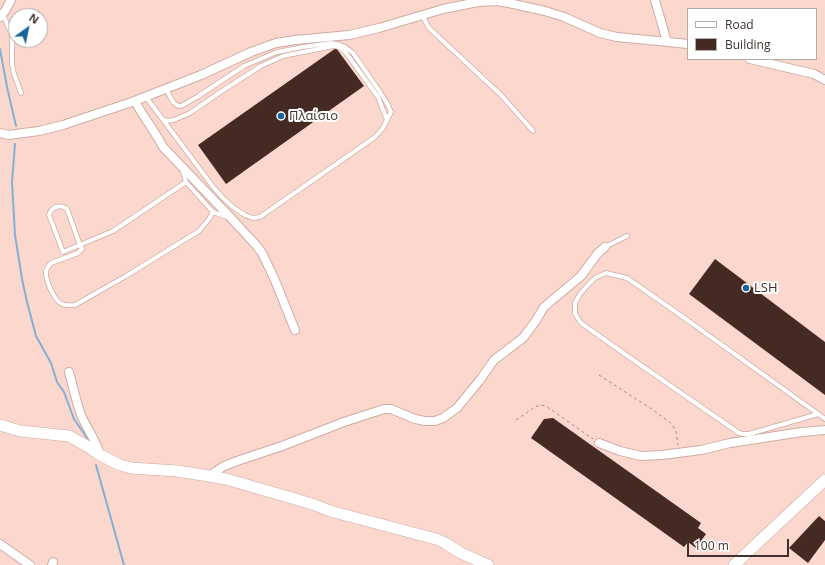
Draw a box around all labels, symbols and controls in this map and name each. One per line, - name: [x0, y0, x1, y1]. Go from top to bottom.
- north arrow: [8, 8, 48, 48]
- legend: [687, 8, 817, 60]
- text: N: [26, 10, 42, 27]
- text: Road: [725, 16, 754, 33]
- text: Building: [725, 36, 770, 53]
- place label: Πλαίσιο: [289, 108, 338, 124]
- marker: Πλαίσιο: [276, 111, 286, 121]
- place label: LSH: [754, 280, 777, 296]
- marker: LSH: [741, 283, 751, 293]
- scale bar: [689, 531, 791, 557]
- text: 100 m: [694, 537, 729, 554]

